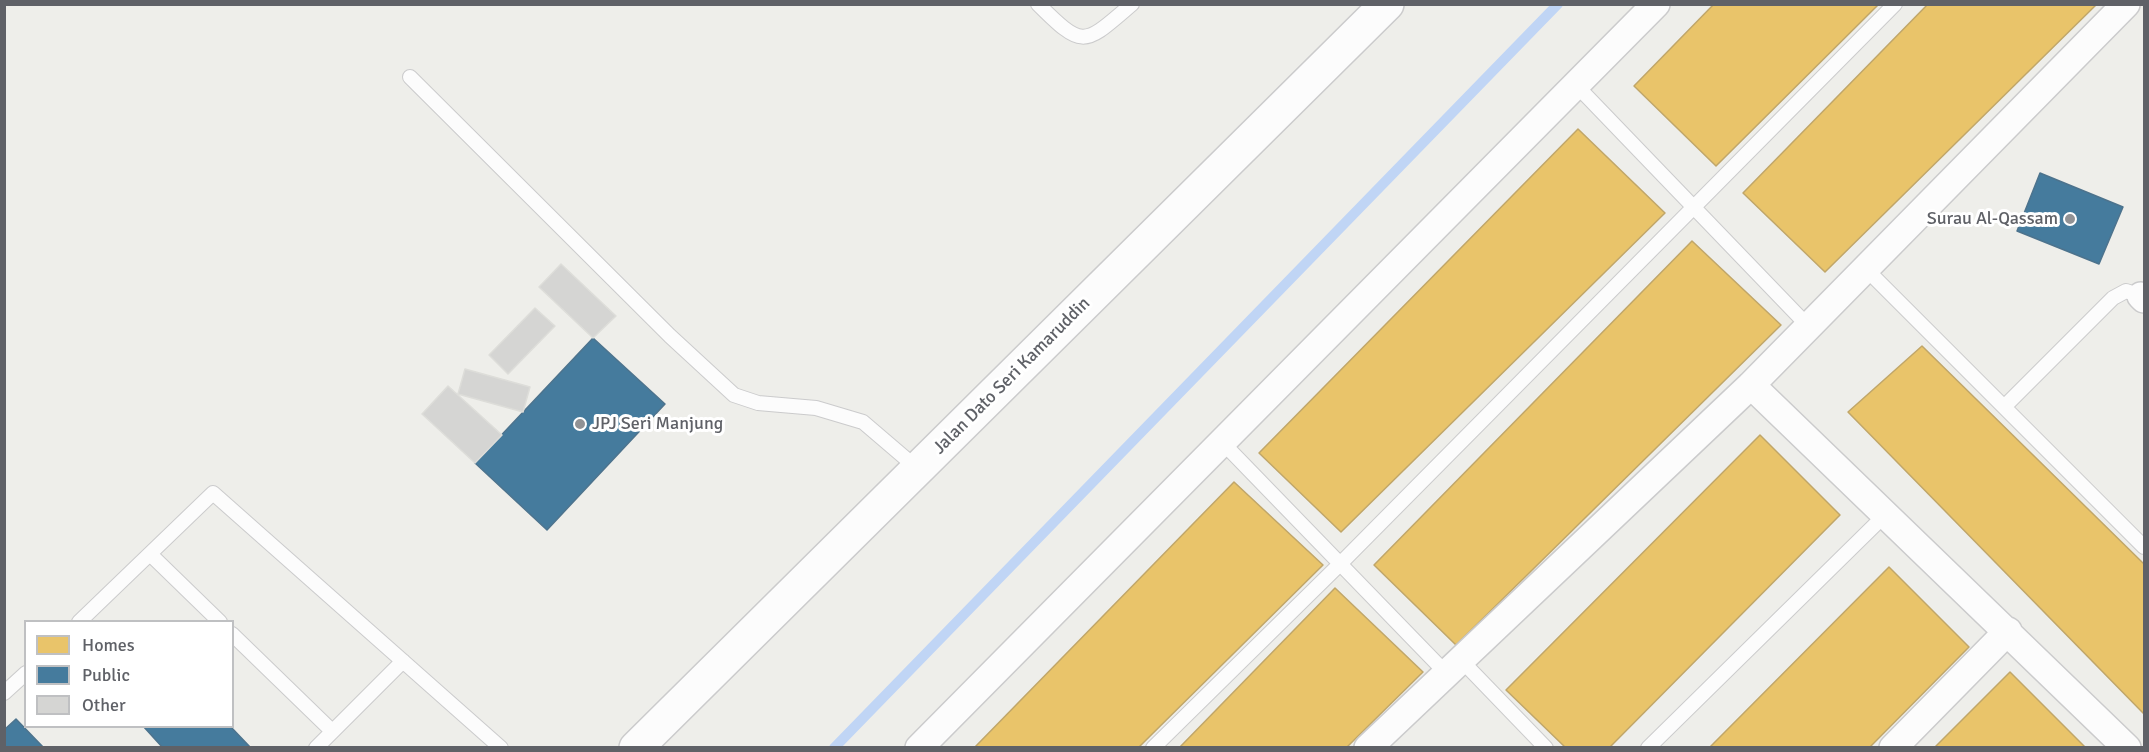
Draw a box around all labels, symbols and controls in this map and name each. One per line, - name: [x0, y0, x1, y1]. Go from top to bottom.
- place label: Surau Al-Qassam: [1927, 208, 2058, 230]
- marker: Surau Al-Qassam: [2063, 212, 2077, 226]
- street label: Jalan Dato Seri Kamaruddin: [929, 293, 1095, 459]
- place label: JPJ Seri Manjung: [592, 413, 723, 435]
- marker: JPJ Seri Manjung: [573, 417, 587, 431]
- legend: [24, 620, 234, 728]
- text: Homes: [82, 634, 135, 656]
- text: Public: [82, 664, 130, 686]
- text: Other: [82, 694, 126, 716]

